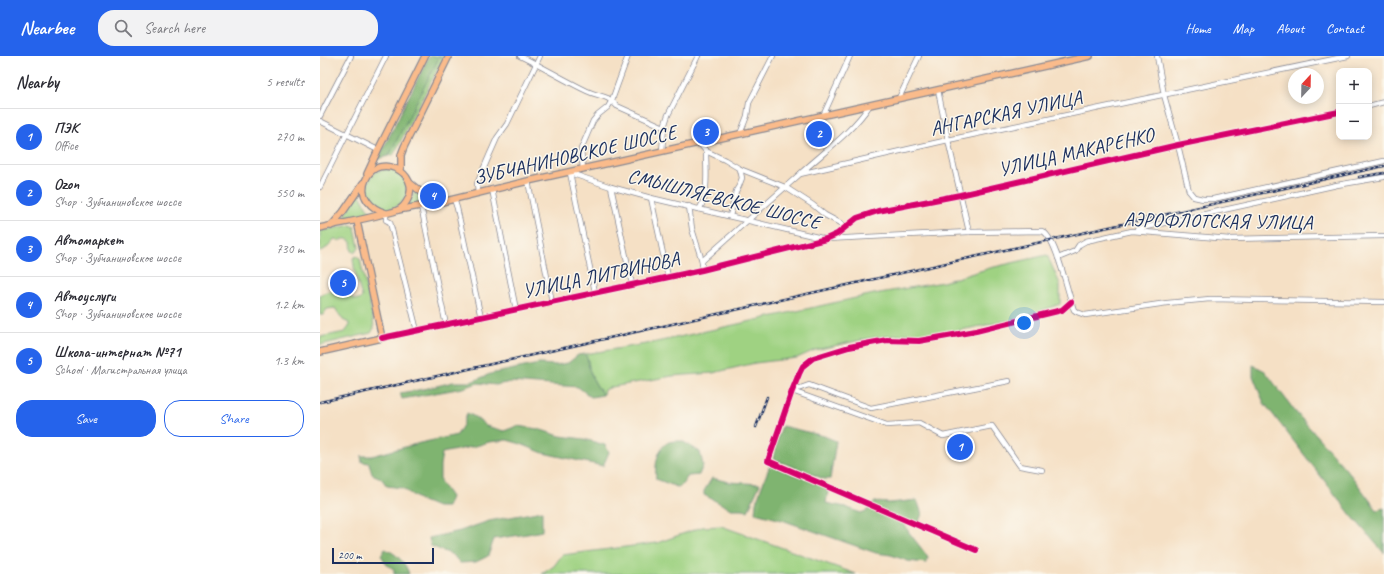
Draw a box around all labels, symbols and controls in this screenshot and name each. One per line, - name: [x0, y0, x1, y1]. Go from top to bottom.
- search box: [98, 10, 378, 46]
- text: Nearbee: [20, 16, 74, 40]
- icon: search: [112, 17, 134, 39]
- text: Search here: [144, 19, 205, 38]
- text: Home: [1185, 20, 1211, 37]
- text: Map: [1233, 20, 1254, 37]
- text: About: [1276, 20, 1304, 37]
- text: Contact: [1326, 20, 1364, 37]
- north arrow: [1288, 68, 1324, 104]
- map controls: [1336, 68, 1372, 140]
- button: +: [1336, 68, 1372, 104]
- text: Nearby: [16, 72, 59, 93]
- text: 5 results: [266, 74, 304, 90]
- street label: АНГАРСКАЯ УЛИЦА: [928, 85, 1085, 141]
- button: −: [1336, 104, 1372, 140]
- pin: 3: [693, 117, 719, 147]
- text: ПЭК: [54, 119, 78, 138]
- street label: ЗУБЧАНИНОВСКОЕ ШОССЕ: [471, 119, 682, 191]
- pin: 2: [806, 119, 832, 149]
- street label: УЛИЦА МАКАРЕНКО: [996, 122, 1158, 182]
- text: 1: [26, 129, 32, 145]
- text: 270 m: [276, 129, 304, 145]
- text: Office: [54, 138, 78, 154]
- street label: СМЫШЛЯЕВСКОЕ ШОССЕ: [625, 163, 826, 236]
- text: Ozon: [54, 175, 79, 194]
- pin: 4: [420, 181, 446, 211]
- text: 2: [26, 185, 32, 201]
- text: 550 m: [276, 185, 304, 201]
- text: Shop · Зубчаниновское шоссе: [54, 194, 181, 210]
- street label: АЭРОФЛОТСКАЯ УЛИЦА: [1123, 207, 1314, 235]
- text: Автомаркет: [54, 231, 124, 250]
- text: 3: [26, 241, 32, 257]
- text: 730 m: [276, 241, 304, 257]
- street label: УЛИЦА ЛИТВИНОВА: [520, 246, 683, 304]
- text: Shop · Зубчаниновское шоссе: [54, 250, 181, 266]
- pin: 5: [330, 268, 356, 298]
- text: Автоуслуги: [54, 287, 115, 306]
- text: 4: [26, 297, 32, 313]
- text: 1.2 km: [274, 297, 304, 313]
- text: Shop · Зубчаниновское шоссе: [54, 306, 181, 322]
- your location: [1014, 313, 1034, 333]
- text: Школа-интернат №71: [54, 343, 181, 362]
- text: 5: [26, 353, 32, 369]
- text: 1.3 km: [274, 353, 304, 369]
- text: School · Магистральная улица: [54, 362, 187, 378]
- button: Save: [16, 400, 156, 437]
- button: Share: [164, 400, 304, 437]
- pin: 1: [947, 432, 973, 462]
- scale bar: [332, 546, 434, 565]
- text: 200 m: [338, 548, 362, 562]

